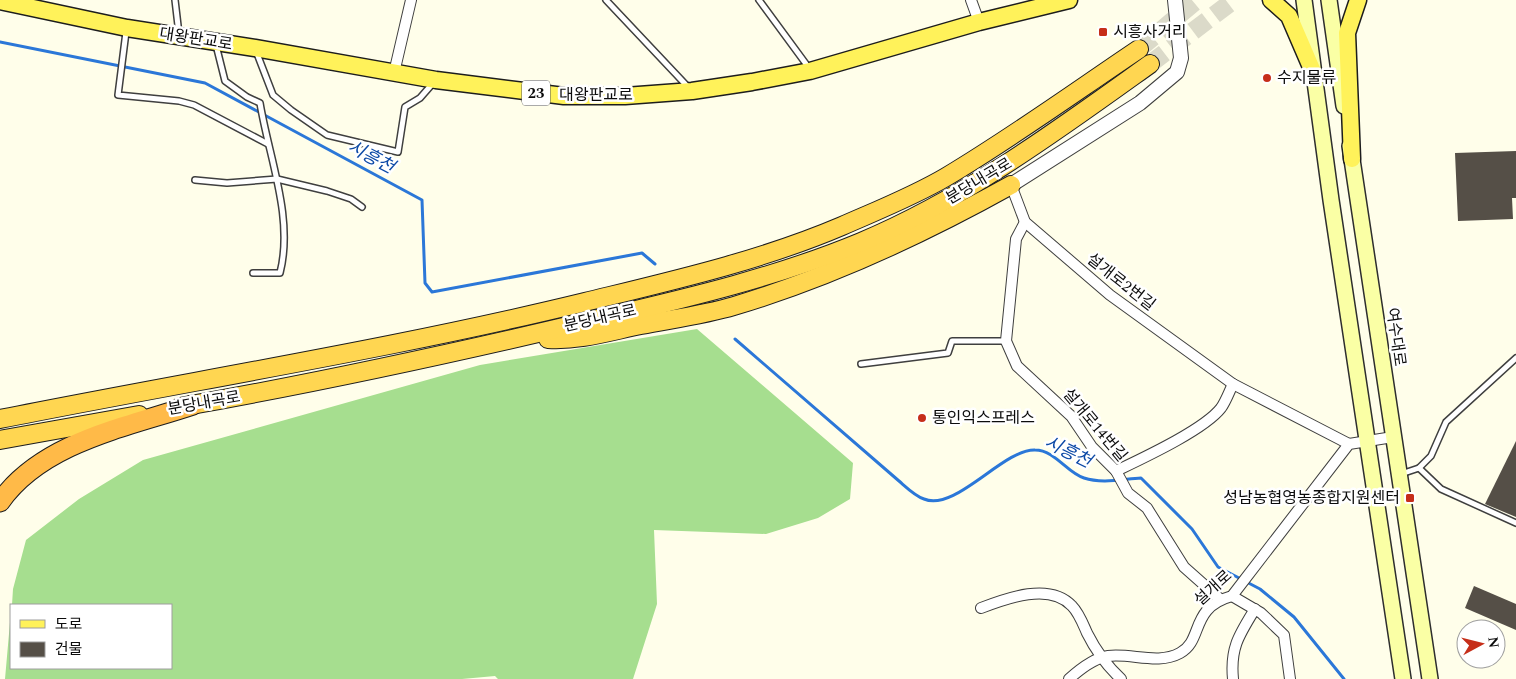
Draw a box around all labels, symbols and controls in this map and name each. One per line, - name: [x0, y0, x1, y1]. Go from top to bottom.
- place label: 시흥사거리: [1113, 20, 1187, 44]
- street label: 대왕판교로: [158, 21, 234, 57]
- marker: 시흥사거리: [1097, 26, 1109, 38]
- place label: 수지물류: [1277, 66, 1336, 90]
- marker: 수지물류: [1261, 72, 1273, 84]
- road number: 23: [522, 80, 550, 106]
- street label: 대왕판교로: [559, 83, 633, 107]
- water label: 시흥천: [343, 133, 401, 182]
- street label: 분당내곡로: [941, 152, 1017, 210]
- street label: 설개로2번길: [1081, 247, 1161, 317]
- street label: 분당내곡로: [561, 298, 639, 338]
- street label: 여수대로: [1380, 306, 1412, 368]
- street label: 설개로14번길: [1057, 383, 1133, 467]
- street label: 분당내곡로: [166, 385, 243, 421]
- place label: 통인익스프레스: [932, 406, 1035, 430]
- marker: 통인익스프레스: [916, 412, 928, 424]
- water label: 시흥천: [1040, 429, 1098, 476]
- place label: 성남농협영농종합지원센터: [1223, 486, 1400, 510]
- marker: 성남농협영농종합지원센터: [1404, 492, 1416, 504]
- street label: 설개로: [1189, 564, 1238, 612]
- legend: [10, 604, 172, 669]
- text: 도로: [55, 613, 83, 636]
- north arrow: [1456, 619, 1506, 669]
- text: N: [1482, 636, 1505, 649]
- text: 건물: [55, 638, 83, 661]

